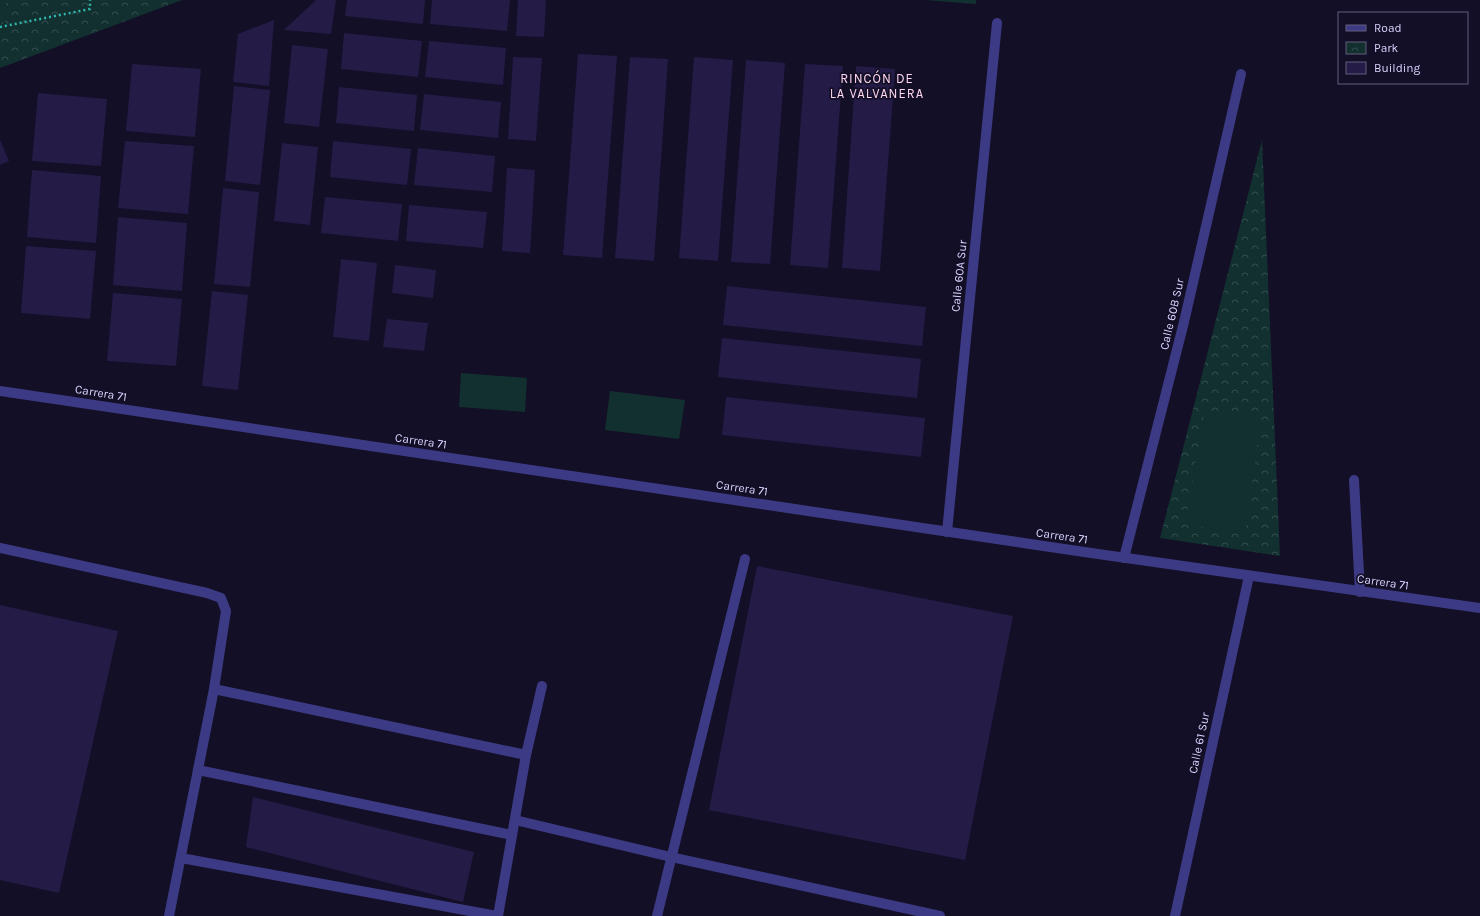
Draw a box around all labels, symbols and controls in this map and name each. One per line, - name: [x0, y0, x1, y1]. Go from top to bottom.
- legend: [1338, 12, 1468, 84]
- text: Road: [1374, 21, 1402, 35]
- text: Park: [1374, 41, 1399, 55]
- text: Building: [1374, 61, 1421, 75]
- district label: RINCÓN DE LA VALVANERA: [830, 70, 924, 101]
- street label: Calle 60A Sur: [948, 239, 970, 313]
- street label: Calle 60B Sur: [1157, 276, 1187, 351]
- street label: Carrera 71: [74, 382, 128, 404]
- street label: Carrera 71: [394, 430, 448, 452]
- street label: Carrera 71: [715, 477, 769, 499]
- street label: Carrera 71: [1035, 525, 1089, 547]
- street label: Carrera 71: [1356, 571, 1410, 593]
- street label: Calle 61 Sur: [1186, 710, 1212, 775]

